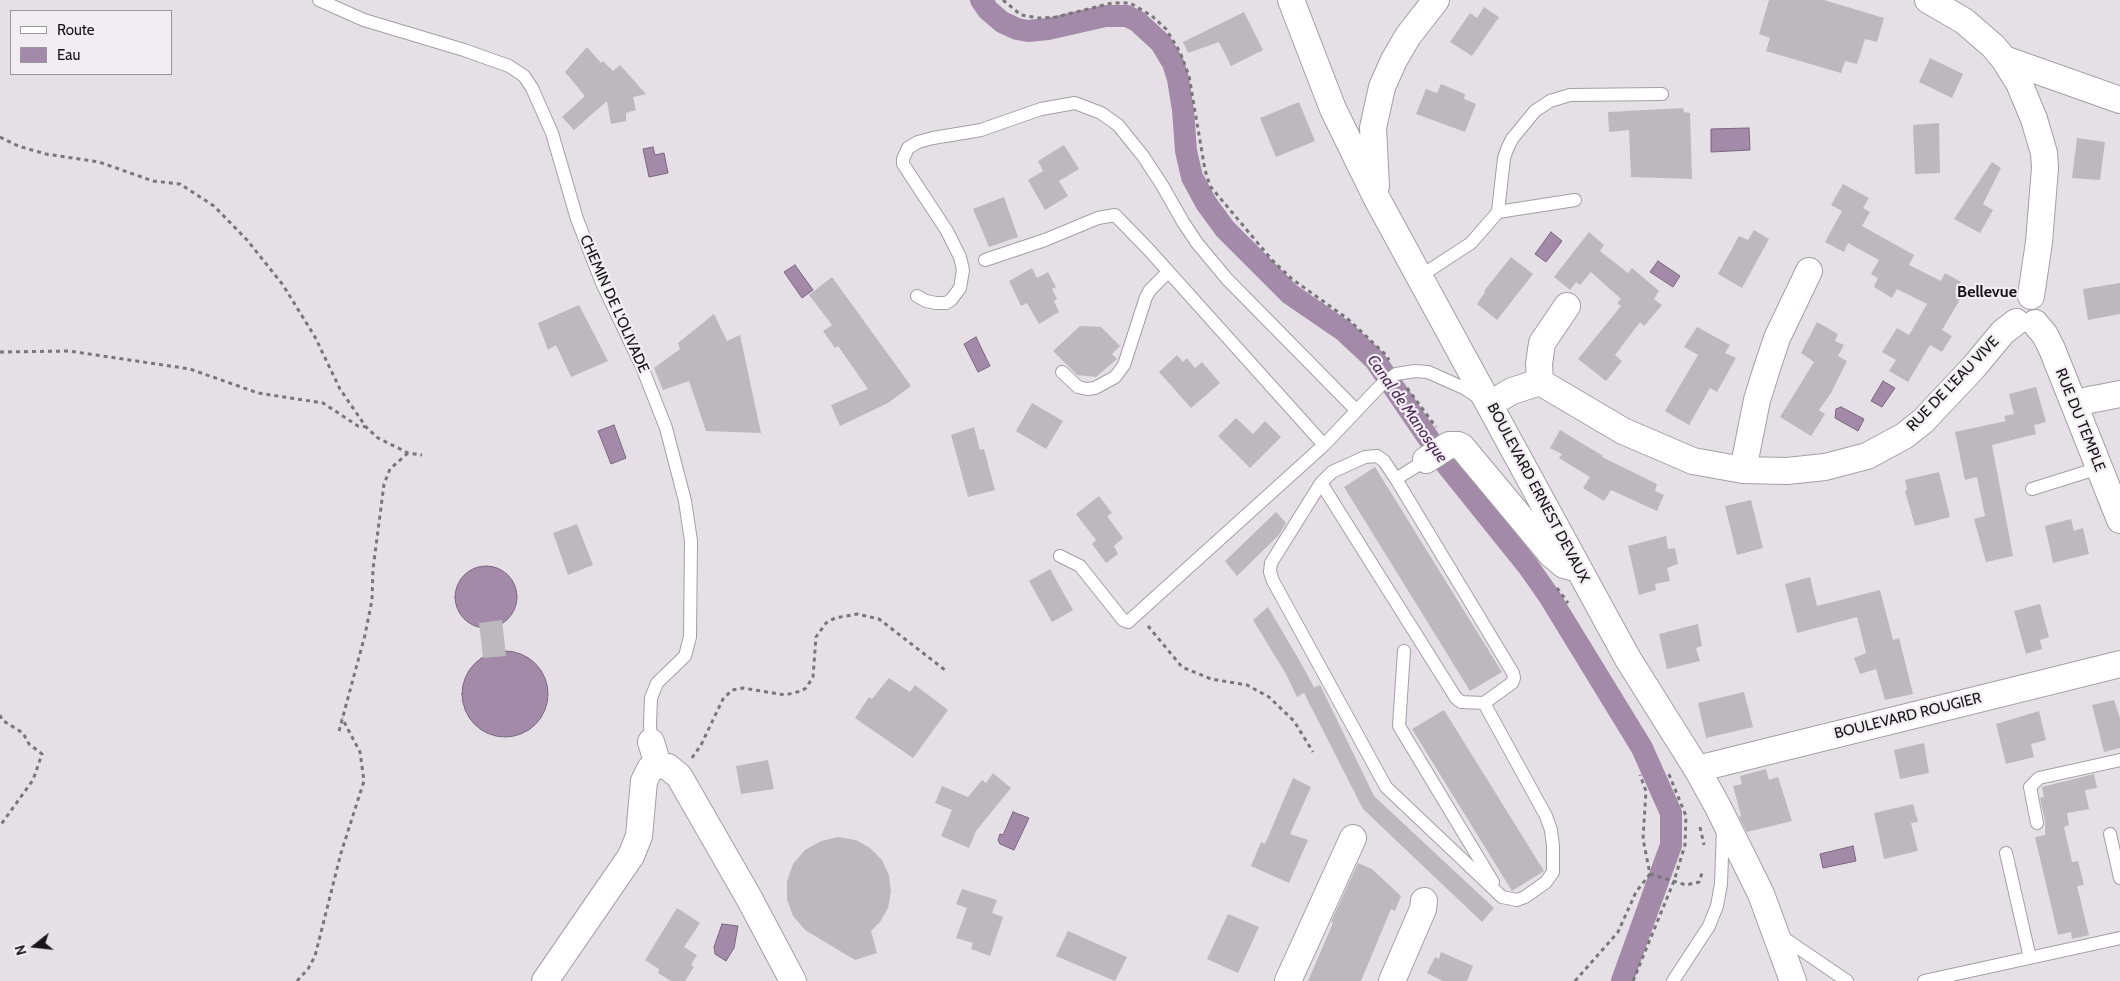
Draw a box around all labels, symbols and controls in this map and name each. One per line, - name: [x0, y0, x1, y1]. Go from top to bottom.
- legend: [10, 10, 172, 75]
- text: Route: [57, 21, 95, 39]
- text: Eau: [57, 46, 80, 64]
- street label: CHEMIN DE L'OLIVADE: [575, 232, 653, 376]
- district label: Bellevue: [1957, 282, 2017, 302]
- street label: RUE DE L'EAU VIVE: [1903, 333, 2003, 435]
- water label: Canal de Manosque: [1363, 351, 1451, 467]
- street label: RUE DU TEMPLE: [2051, 366, 2109, 474]
- street label: BOULEVARD ERNEST DEVAUX: [1483, 400, 1593, 586]
- street label: BOULEVARD ROUGIER: [1833, 689, 1983, 743]
- north arrow: [10, 921, 60, 971]
- text: N: [11, 943, 31, 957]

